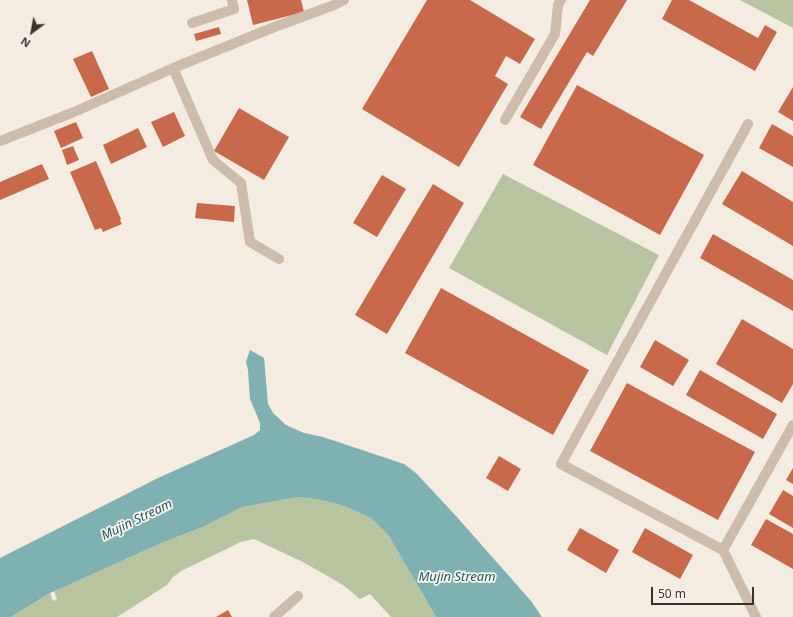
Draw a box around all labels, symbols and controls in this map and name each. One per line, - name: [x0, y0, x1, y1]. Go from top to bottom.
- north arrow: [12, 12, 52, 52]
- text: N: [18, 34, 33, 51]
- water label: Mujin Stream: [99, 496, 175, 544]
- water label: Mujin Stream: [418, 569, 496, 585]
- scale bar: [653, 579, 756, 605]
- text: 50 m: [658, 585, 686, 602]

